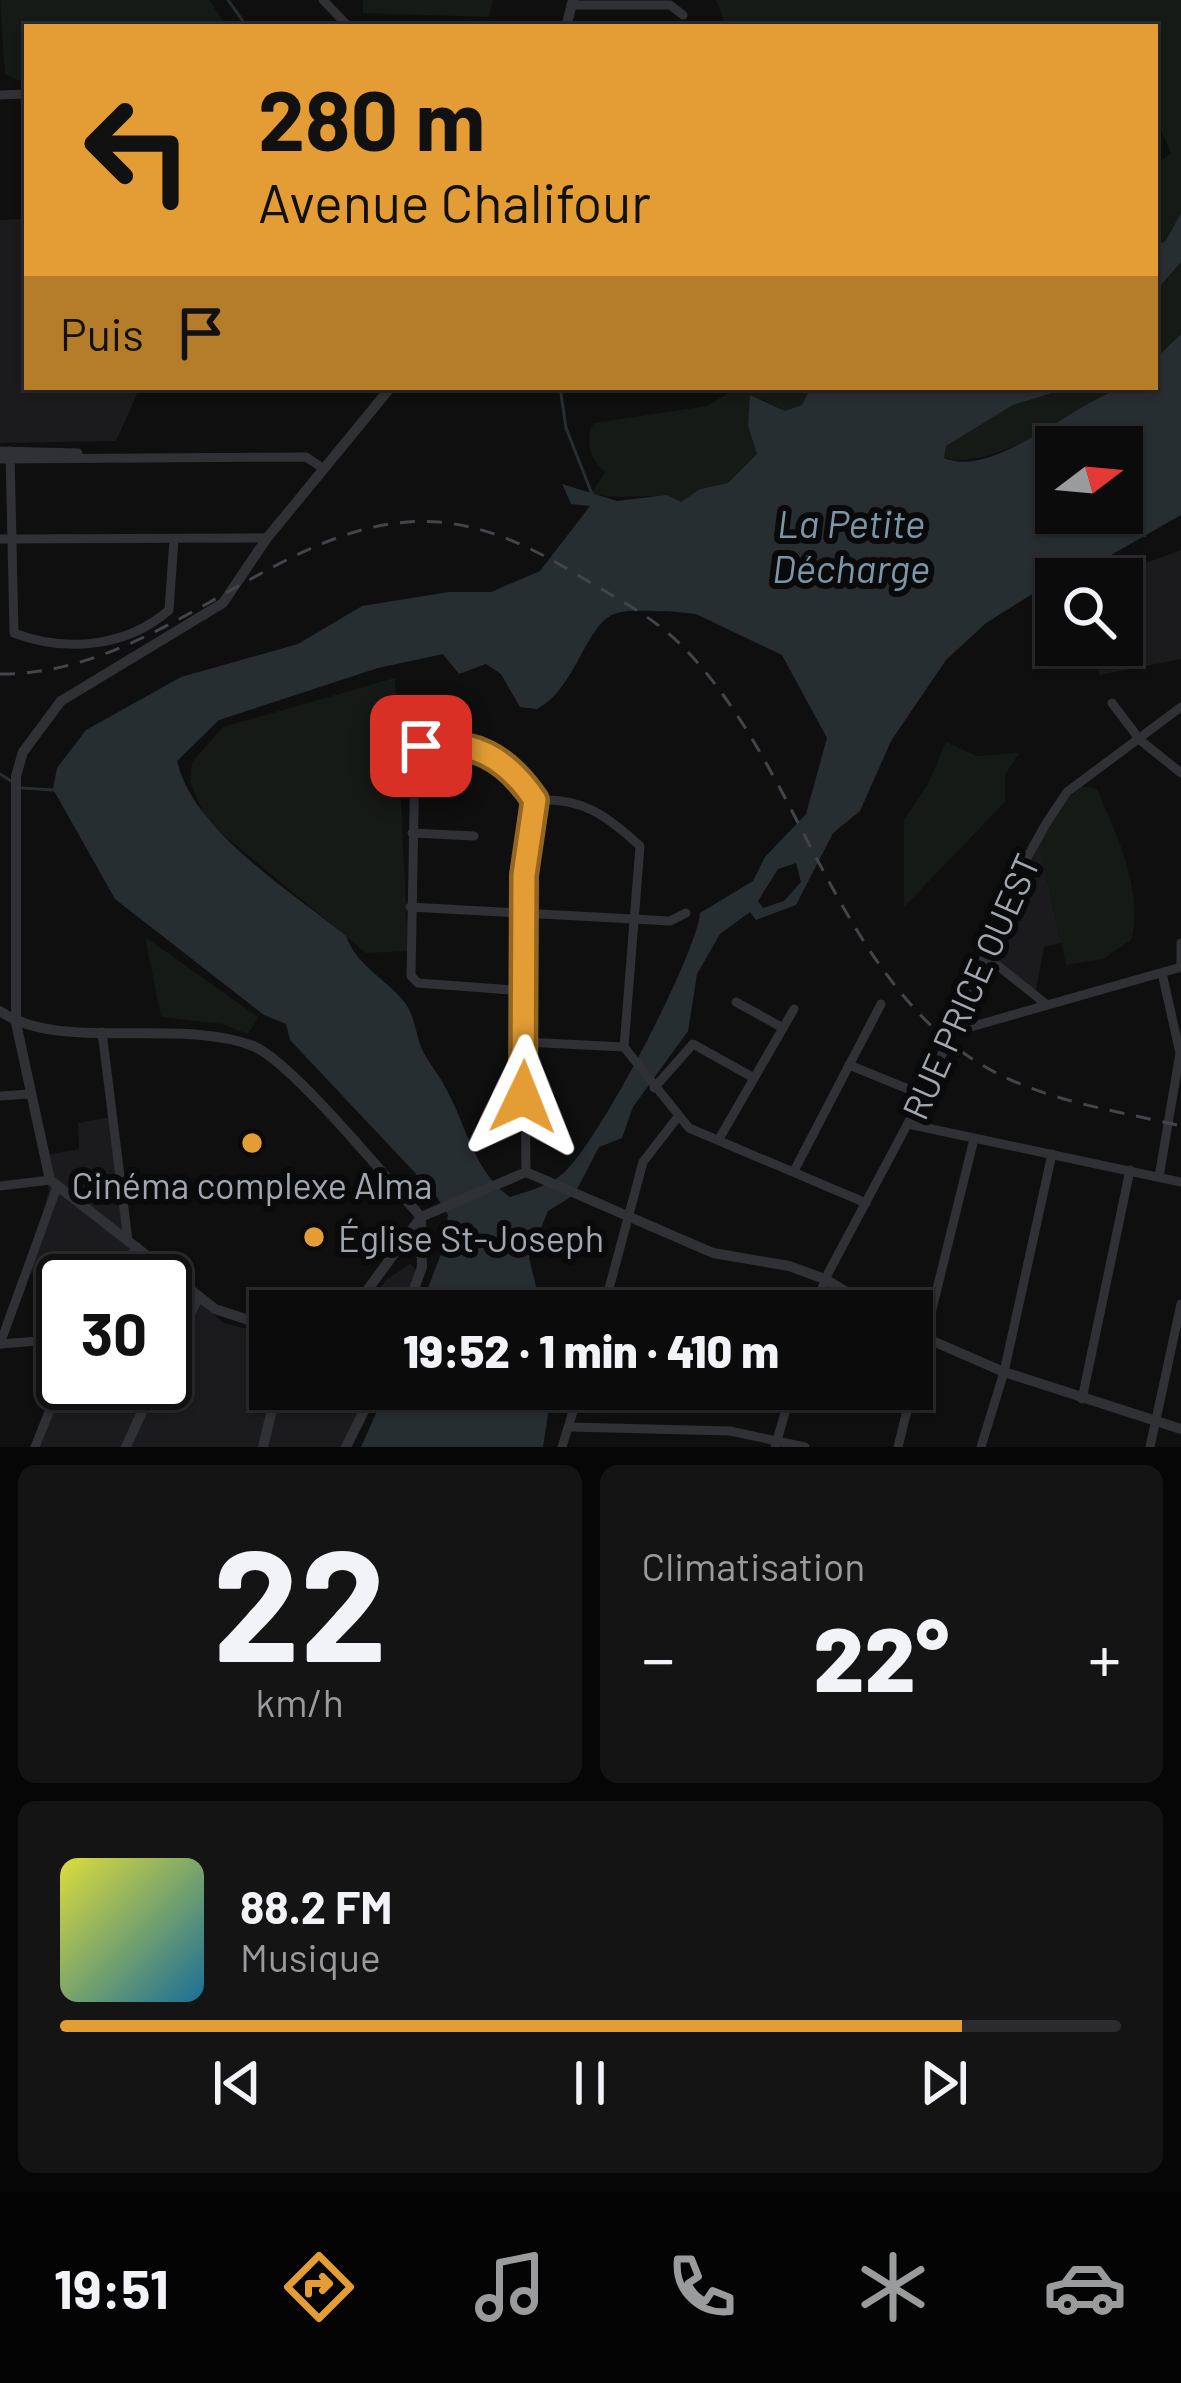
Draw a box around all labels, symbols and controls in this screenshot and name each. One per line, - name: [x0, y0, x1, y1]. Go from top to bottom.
- text: 280 m: [258, 67, 485, 168]
- icon: left: [60, 72, 216, 228]
- text: Avenue Chalifour: [258, 169, 651, 234]
- icon: arrive: [168, 300, 234, 366]
- text: Puis: [60, 306, 144, 360]
- north arrow: [1035, 426, 1143, 534]
- map controls: [1035, 426, 1143, 666]
- water label: La Petite Décharge: [772, 499, 930, 591]
- button: search: [1035, 558, 1143, 666]
- pin: [370, 695, 472, 797]
- icon: arrive: [388, 713, 454, 779]
- street label: RUE PRICE OUEST: [892, 847, 1048, 1125]
- position arrow: [460, 1034, 586, 1160]
- marker: Cinéma complexe Alma: [239, 1130, 265, 1156]
- place label: Cinéma complexe Alma: [72, 1163, 432, 1206]
- place label: Église St-Joseph: [338, 1216, 604, 1259]
- marker: Église St-Joseph: [301, 1224, 327, 1250]
- speed limit sign: 30: [36, 1254, 192, 1410]
- text: 19:52 · 1 min · 410 m: [403, 1323, 779, 1377]
- text: 22: [212, 1506, 387, 1693]
- text: Climatisation: [642, 1542, 865, 1589]
- text: 22°: [813, 1602, 949, 1710]
- text: −: [642, 1617, 675, 1696]
- text: +: [1088, 1617, 1121, 1696]
- text: km/h: [256, 1678, 344, 1725]
- text: 88.2 FM: [240, 1879, 392, 1933]
- text: Musique: [240, 1933, 381, 1980]
- icon: previous: [204, 2050, 270, 2116]
- icon: pause: [557, 2050, 623, 2116]
- icon: next: [911, 2050, 977, 2116]
- icon: directions: [277, 2245, 361, 2329]
- icon: music: [468, 2245, 552, 2329]
- icon: phone: [660, 2245, 744, 2329]
- icon: climate: [851, 2245, 935, 2329]
- icon: car: [1043, 2245, 1127, 2329]
- text: 19:51: [54, 2255, 169, 2320]

